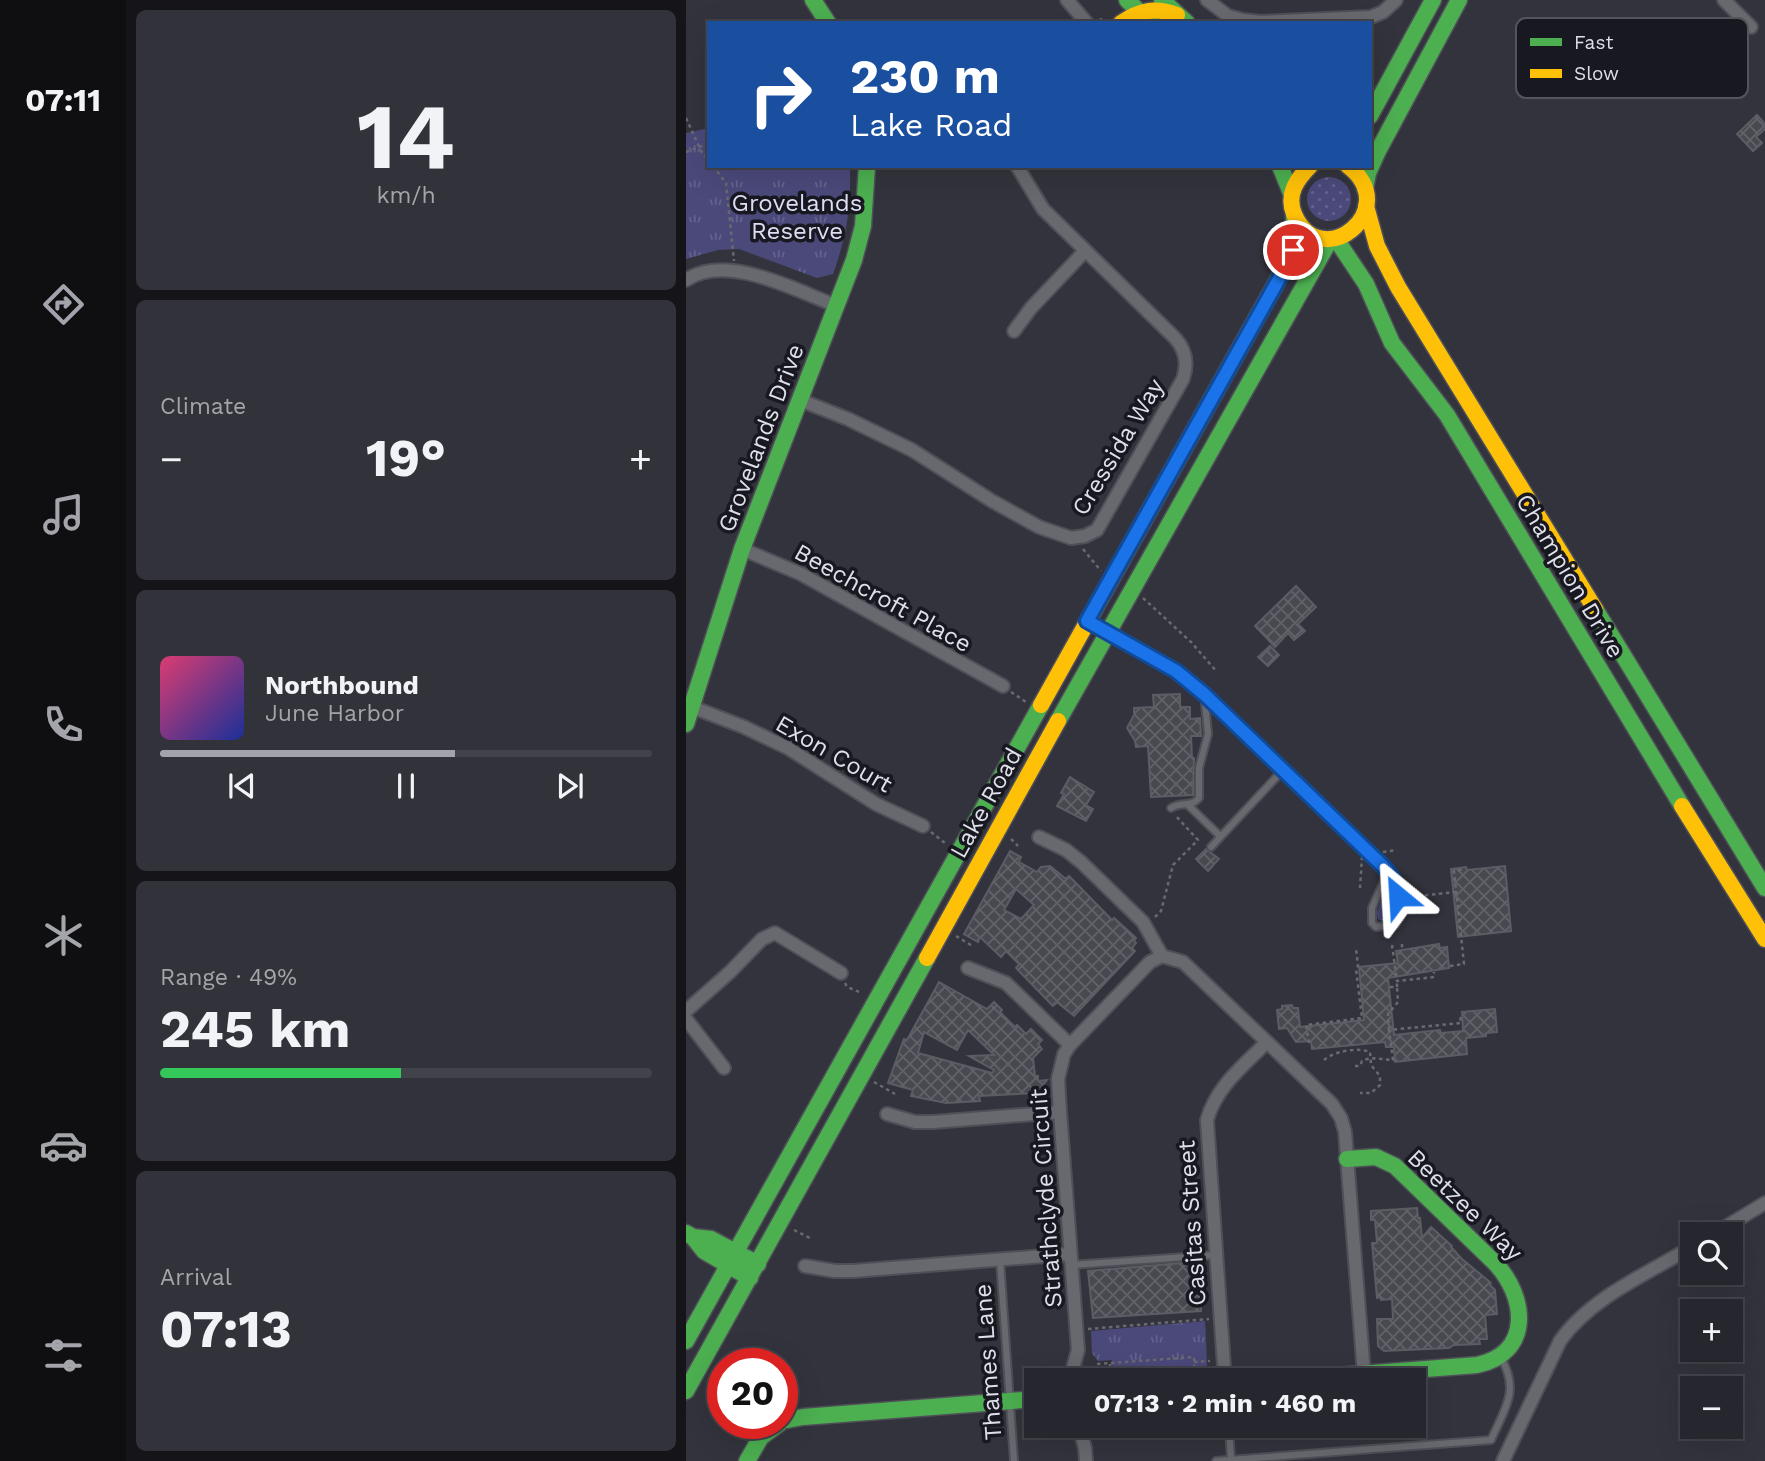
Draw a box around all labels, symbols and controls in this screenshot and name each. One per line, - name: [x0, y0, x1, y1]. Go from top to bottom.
- legend: [1516, 18, 1748, 98]
- text: Fast: [1574, 31, 1613, 54]
- text: 230 m: [850, 47, 1000, 105]
- icon: right: [735, 49, 826, 140]
- text: Slow: [1574, 62, 1619, 85]
- text: 07:11: [25, 81, 101, 119]
- text: 14: [357, 83, 455, 190]
- text: Lake Road: [850, 106, 1012, 144]
- text: km/h: [376, 182, 436, 209]
- park label: Grovelands Reserve: [732, 189, 863, 245]
- pin: [1263, 220, 1323, 280]
- icon: arrive: [1274, 231, 1312, 269]
- icon: directions: [39, 280, 88, 329]
- street label: Grovelands Drive: [712, 340, 810, 536]
- street label: Cressida Way: [1066, 373, 1170, 520]
- text: Climate: [160, 393, 246, 420]
- text: 19°: [366, 428, 446, 489]
- text: −: [160, 437, 183, 481]
- text: +: [629, 437, 652, 481]
- street label: Champion Drive: [1510, 489, 1630, 663]
- icon: music: [39, 490, 88, 539]
- street label: Beechcroft Place: [790, 538, 976, 658]
- text: Northbound: [265, 670, 419, 700]
- icon: phone: [39, 700, 88, 749]
- text: June Harbor: [265, 700, 404, 727]
- street label: Exon Court: [771, 709, 897, 799]
- street label: Lake Road: [944, 743, 1028, 863]
- icon: previous: [223, 767, 261, 805]
- icon: pause: [387, 767, 425, 805]
- icon: next: [551, 767, 589, 805]
- position arrow: [1361, 859, 1435, 933]
- icon: climate: [39, 911, 88, 960]
- text: Range · 49%: [160, 964, 297, 991]
- text: 245 km: [160, 999, 350, 1060]
- street label: Strathclyde Circuit: [1024, 1088, 1068, 1308]
- icon: car: [39, 1121, 88, 1170]
- street label: Casitas Street: [1172, 1139, 1212, 1307]
- street label: Beetzee Way: [1402, 1143, 1529, 1267]
- map controls: [1680, 1222, 1743, 1439]
- button: search: [1680, 1222, 1743, 1285]
- text: Arrival: [160, 1264, 232, 1291]
- street label: Thames Lane: [969, 1283, 1007, 1441]
- text: 07:13: [160, 1299, 292, 1360]
- button: +: [1680, 1299, 1743, 1362]
- icon: filters: [39, 1331, 88, 1380]
- speed limit sign: 20: [707, 1348, 798, 1439]
- button: −: [1680, 1376, 1743, 1439]
- text: 07:13 · 2 min · 460 m: [1094, 1388, 1356, 1418]

